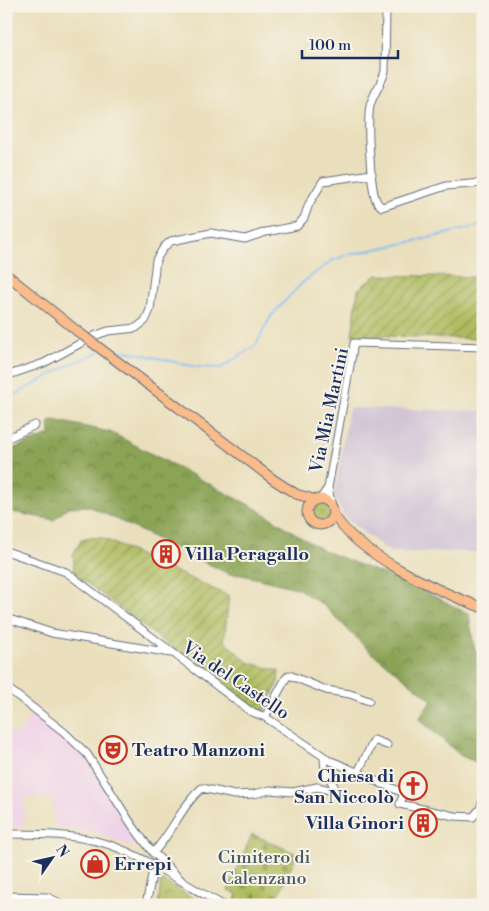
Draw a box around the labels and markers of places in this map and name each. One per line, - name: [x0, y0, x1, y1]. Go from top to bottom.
- building icon: Villa Peragallo: [151, 539, 181, 569]
- place label: Villa Peragallo: [184, 543, 309, 566]
- theatre icon: Teatro Manzoni: [98, 735, 128, 765]
- place label: Teatro Manzoni: [132, 739, 265, 762]
- place label: Chiesa di San Niccolò: [294, 765, 394, 809]
- church icon: Chiesa di San Niccolò: [398, 771, 428, 801]
- building icon: Villa Ginori: [408, 808, 438, 838]
- place label: Villa Ginori: [305, 812, 404, 835]
- shop icon: Errepi: [80, 849, 110, 879]
- place label: Errepi: [114, 853, 172, 876]

